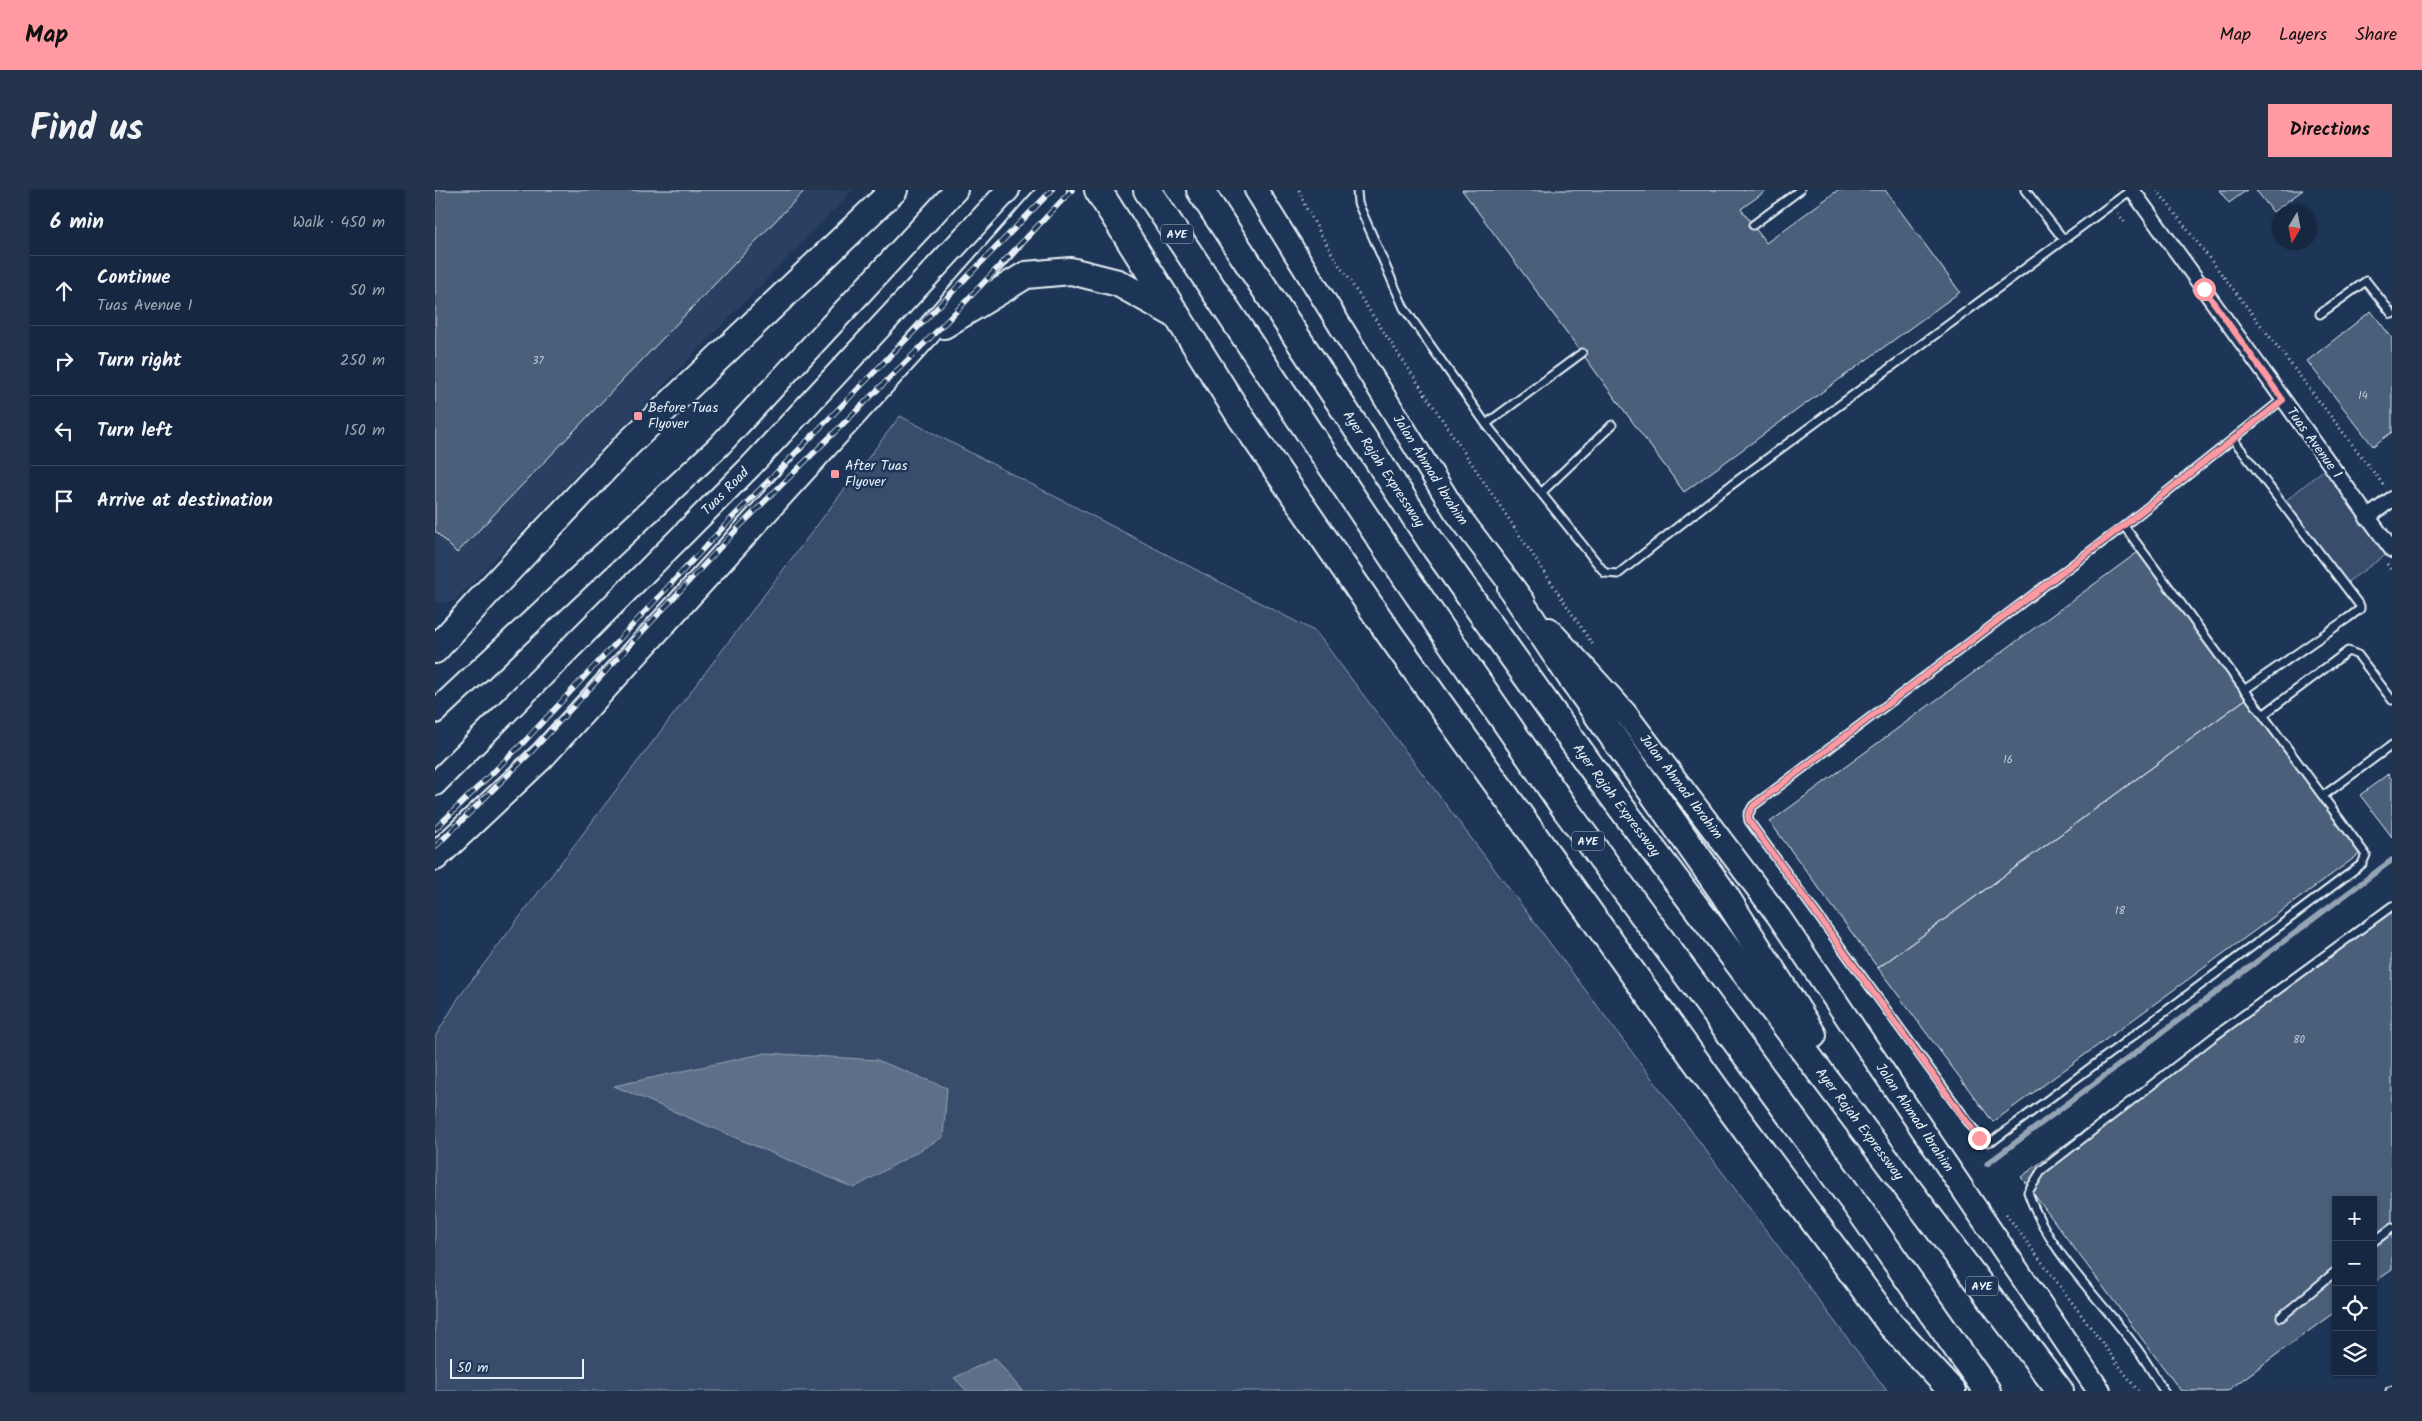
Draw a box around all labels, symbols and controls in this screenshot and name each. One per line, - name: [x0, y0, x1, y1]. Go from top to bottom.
- text: Map: [25, 16, 68, 55]
- text: Map: [2220, 21, 2251, 50]
- text: Layers: [2279, 21, 2327, 50]
- text: Share: [2355, 21, 2397, 50]
- text: Find us: [30, 102, 143, 158]
- button: Directions: [2268, 104, 2392, 157]
- north arrow: [2272, 205, 2317, 250]
- text: 6 min: [50, 206, 104, 239]
- text: Walk · 450 m: [292, 210, 385, 235]
- road number: AYE: [1161, 224, 1193, 244]
- text: Continue: [97, 263, 170, 293]
- icon: ahead: [50, 277, 78, 305]
- text: 50 m: [349, 278, 385, 303]
- route start: [2193, 278, 2216, 301]
- text: Tuas Avenue 1: [97, 293, 193, 318]
- text: Turn right: [97, 346, 182, 376]
- icon: right: [50, 347, 78, 375]
- text: 250 m: [340, 348, 385, 373]
- house number: 37: [532, 352, 545, 370]
- house number: 14: [2358, 387, 2368, 405]
- place label: Before Tuas Flyover: [648, 397, 718, 435]
- street label: Tuas Avenue 1: [2281, 403, 2347, 483]
- street label: Ayer Rajah Expressway: [1337, 406, 1430, 532]
- marker: Before Tuas Flyover: [632, 410, 644, 422]
- street label: Jalan Ahmad Ibrahim: [1387, 410, 1473, 530]
- text: Turn left: [97, 416, 172, 446]
- icon: left: [50, 417, 78, 445]
- text: 150 m: [344, 418, 385, 443]
- place label: After Tuas Flyover: [845, 455, 908, 493]
- street label: Tuas Road: [696, 462, 755, 521]
- marker: After Tuas Flyover: [829, 468, 841, 480]
- text: Arrive at destination: [97, 486, 273, 516]
- icon: arrive: [50, 487, 78, 515]
- street label: Jalan Ahmad Ibrahim: [1634, 729, 1728, 844]
- street label: Ayer Rajah Expressway: [1567, 739, 1666, 862]
- house number: 16: [2003, 751, 2013, 769]
- road number: AYE: [1572, 831, 1604, 850]
- house number: 18: [2115, 902, 2125, 920]
- house number: 80: [2293, 1031, 2306, 1049]
- street label: Jalan Ahmad Ibrahim: [1870, 1059, 1959, 1177]
- street label: Ayer Rajah Expressway: [1810, 1063, 1909, 1186]
- route end: [1968, 1127, 1991, 1150]
- map controls: [2332, 1196, 2377, 1376]
- button: +: [2332, 1196, 2377, 1241]
- button: −: [2332, 1241, 2377, 1286]
- road number: AYE: [1966, 1276, 1998, 1296]
- button: locate: [2332, 1286, 2377, 1331]
- button: layers: [2332, 1331, 2377, 1376]
- scale bar: [450, 1356, 584, 1379]
- text: 50 m: [457, 1357, 488, 1379]

